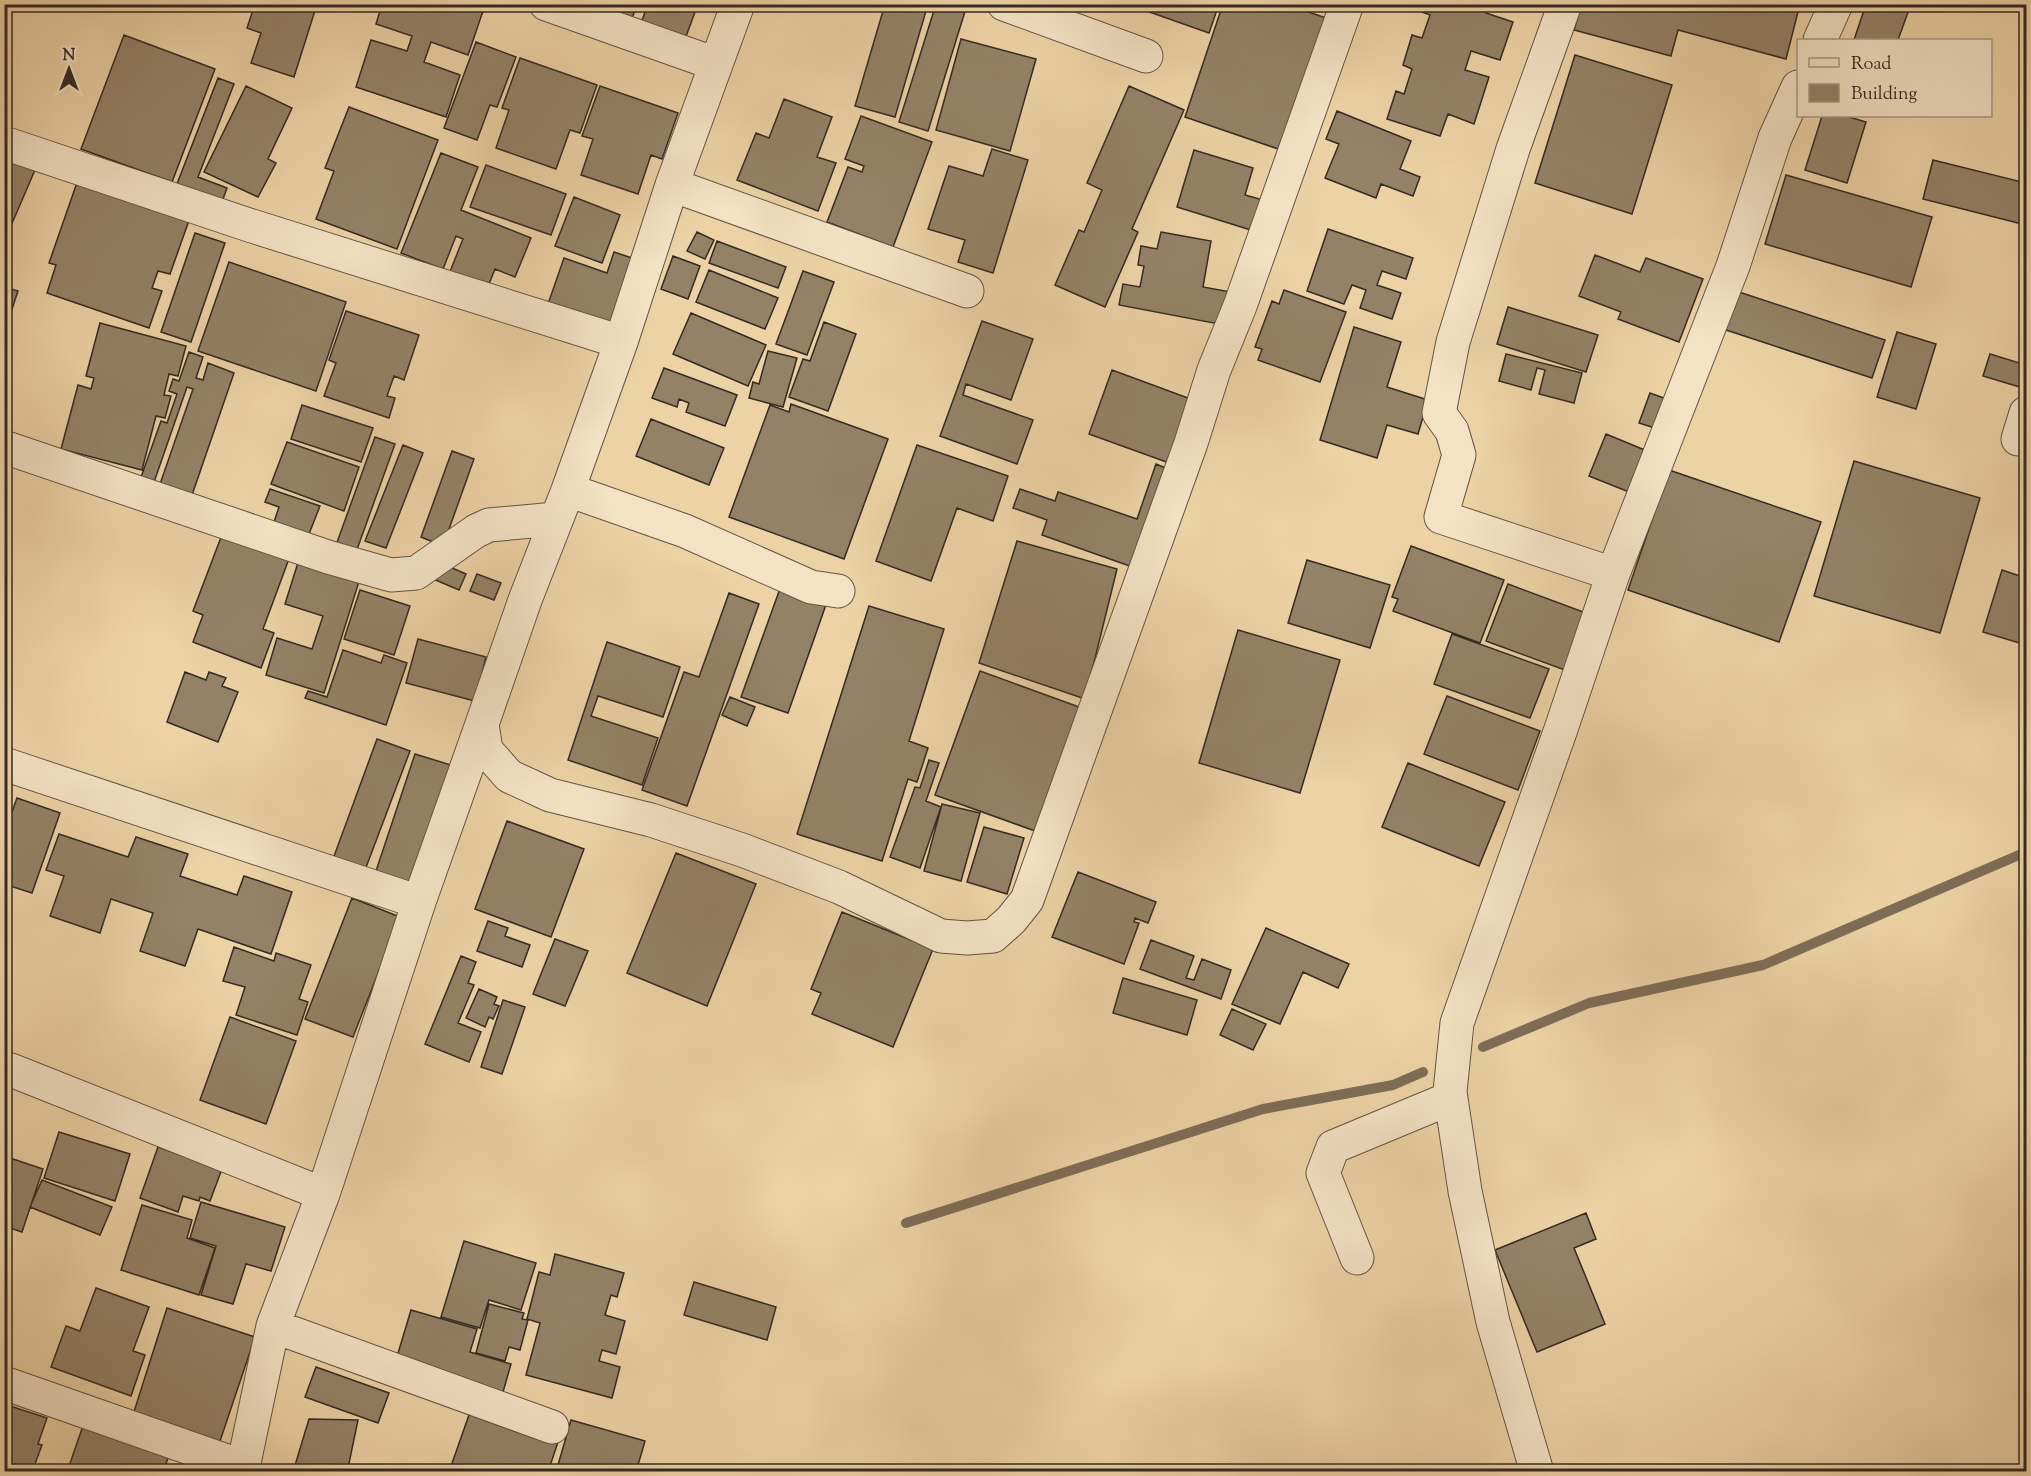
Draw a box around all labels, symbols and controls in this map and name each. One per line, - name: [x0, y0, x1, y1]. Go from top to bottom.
- north arrow: [39, 39, 99, 99]
- legend: [1797, 39, 1992, 117]
- text: N: [63, 45, 76, 68]
- text: Road: [1851, 52, 1891, 78]
- text: Building: [1851, 82, 1917, 108]

